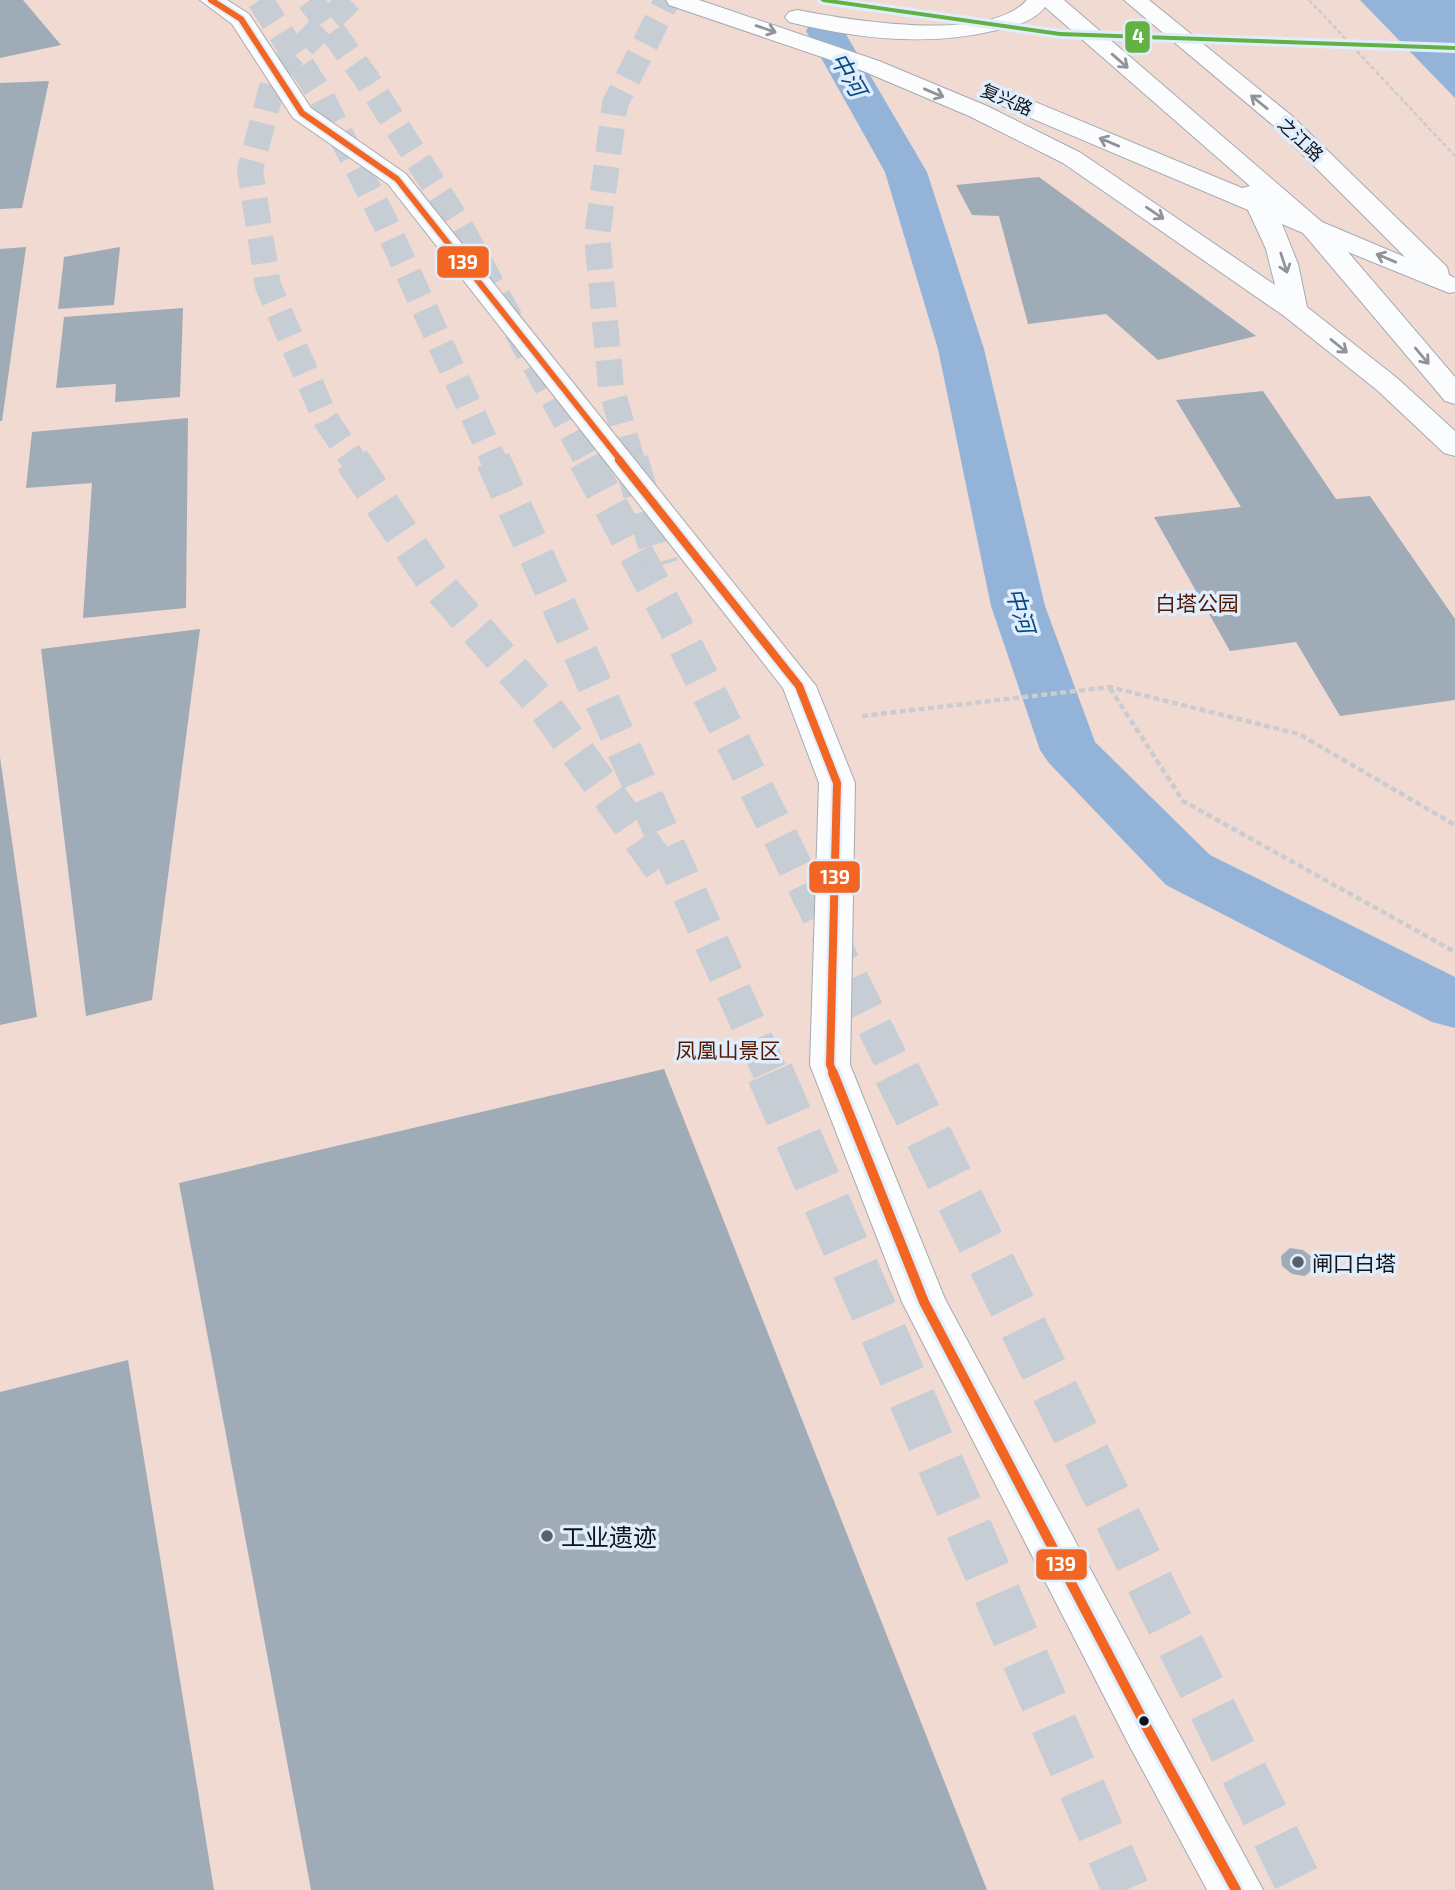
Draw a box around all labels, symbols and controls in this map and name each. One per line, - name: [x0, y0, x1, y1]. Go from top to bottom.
- line badge: 4: [1124, 20, 1151, 54]
- one-way arrow: [754, 24, 776, 36]
- text: 4: [1132, 24, 1144, 47]
- water label: 中河: [825, 47, 875, 104]
- one-way arrow: [1111, 53, 1129, 69]
- street label: 复兴路: [978, 78, 1036, 120]
- one-way arrow: [923, 87, 944, 100]
- one-way arrow: [1250, 94, 1268, 110]
- street label: 之江路: [1274, 113, 1328, 165]
- one-way arrow: [1098, 134, 1120, 147]
- one-way arrow: [1144, 206, 1164, 220]
- line badge: 139: [436, 245, 490, 279]
- text: 139: [448, 250, 478, 273]
- one-way arrow: [1279, 251, 1291, 273]
- one-way arrow: [1376, 251, 1397, 264]
- one-way arrow: [1330, 338, 1348, 354]
- one-way arrow: [1414, 347, 1430, 365]
- water label: 中河: [1001, 584, 1042, 640]
- park label: 白塔公园: [1155, 590, 1239, 615]
- line badge: 139: [808, 860, 861, 894]
- text: 139: [820, 865, 850, 888]
- park label: 凤凰山景区: [676, 1037, 781, 1062]
- place label: 闸口白塔: [1312, 1250, 1396, 1275]
- marker: 闸口白塔: [1290, 1254, 1306, 1270]
- place label: 工业遗迹: [561, 1522, 657, 1551]
- marker: 工业遗迹: [539, 1528, 555, 1544]
- line badge: 139: [1035, 1548, 1088, 1581]
- text: 139: [1046, 1552, 1076, 1575]
- unlabelled marker: [1137, 1714, 1151, 1728]

